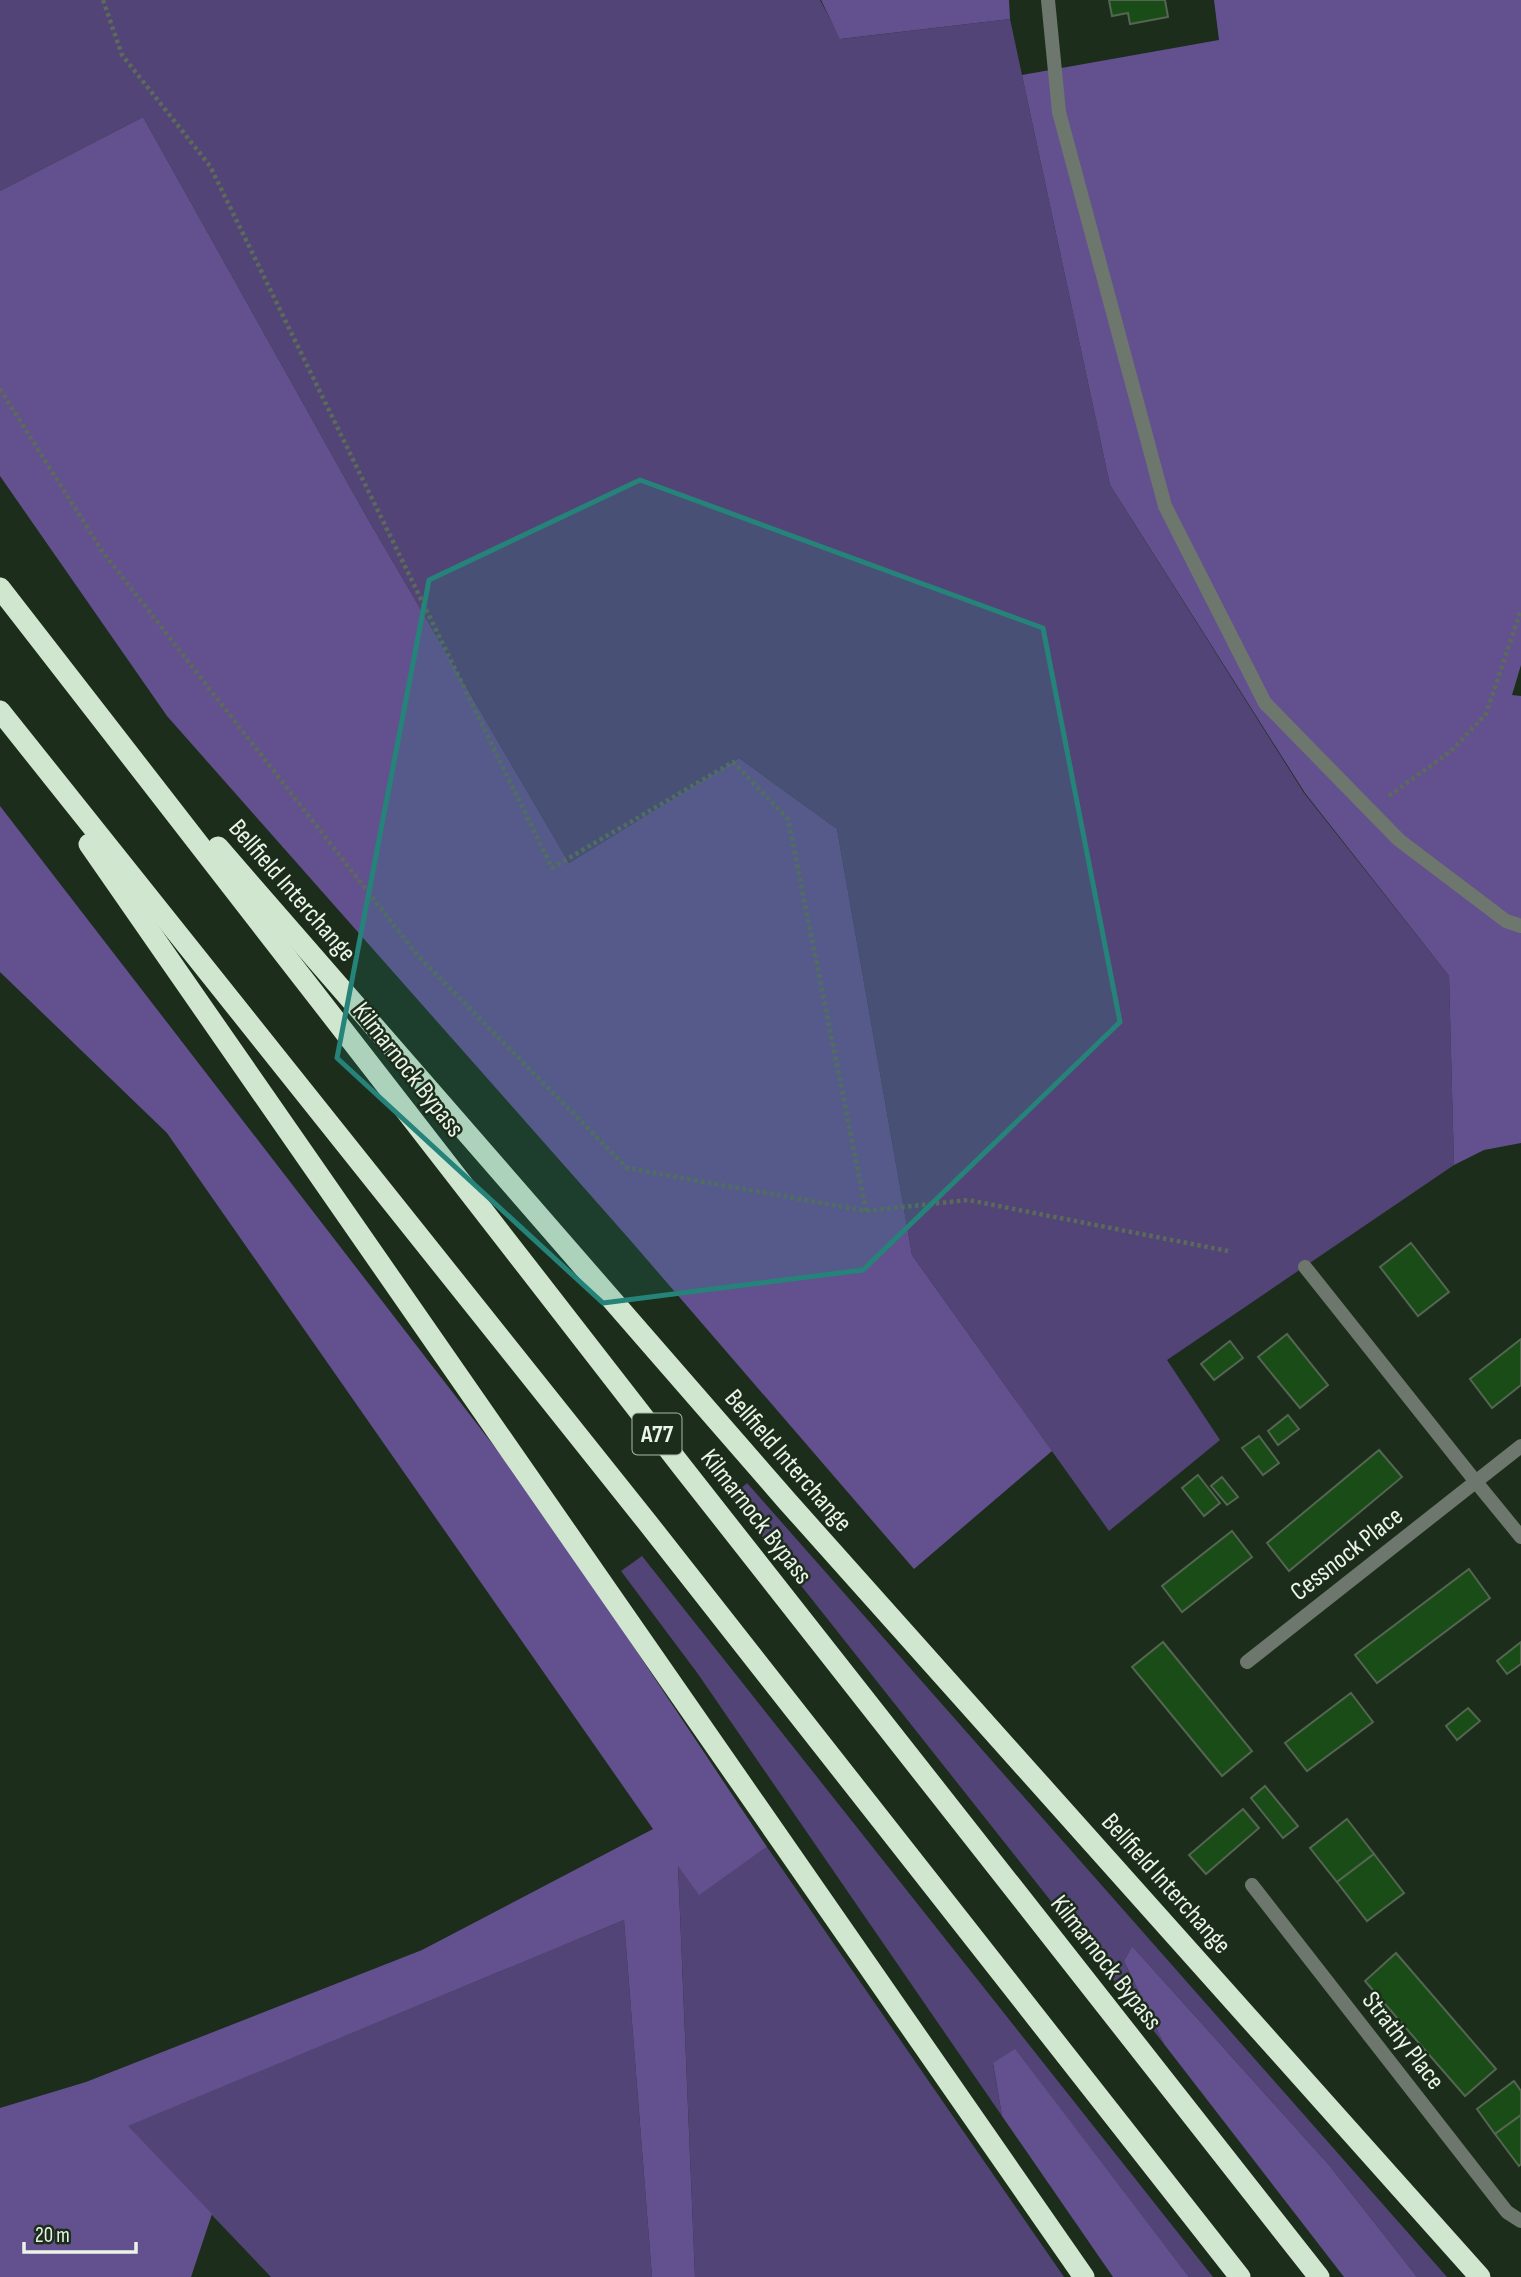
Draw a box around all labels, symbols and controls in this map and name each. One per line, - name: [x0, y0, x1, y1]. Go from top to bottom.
- street label: Bellfield Interchange: [222, 813, 362, 969]
- street label: Kilmarnock Bypass: [346, 996, 470, 1144]
- street label: Bellfield Interchange: [718, 1383, 858, 1539]
- road number: A77: [632, 1414, 682, 1454]
- street label: Kilmarnock Bypass: [694, 1443, 818, 1591]
- street label: Cessnock Place: [1285, 1501, 1409, 1608]
- street label: Bellfield Interchange: [1095, 1807, 1237, 1961]
- street label: Kilmarnock Bypass: [1044, 1889, 1168, 2037]
- street label: Strathy Place: [1355, 1986, 1451, 2096]
- scale bar: [24, 2210, 136, 2254]
- text: 20 m: [35, 2223, 70, 2248]

